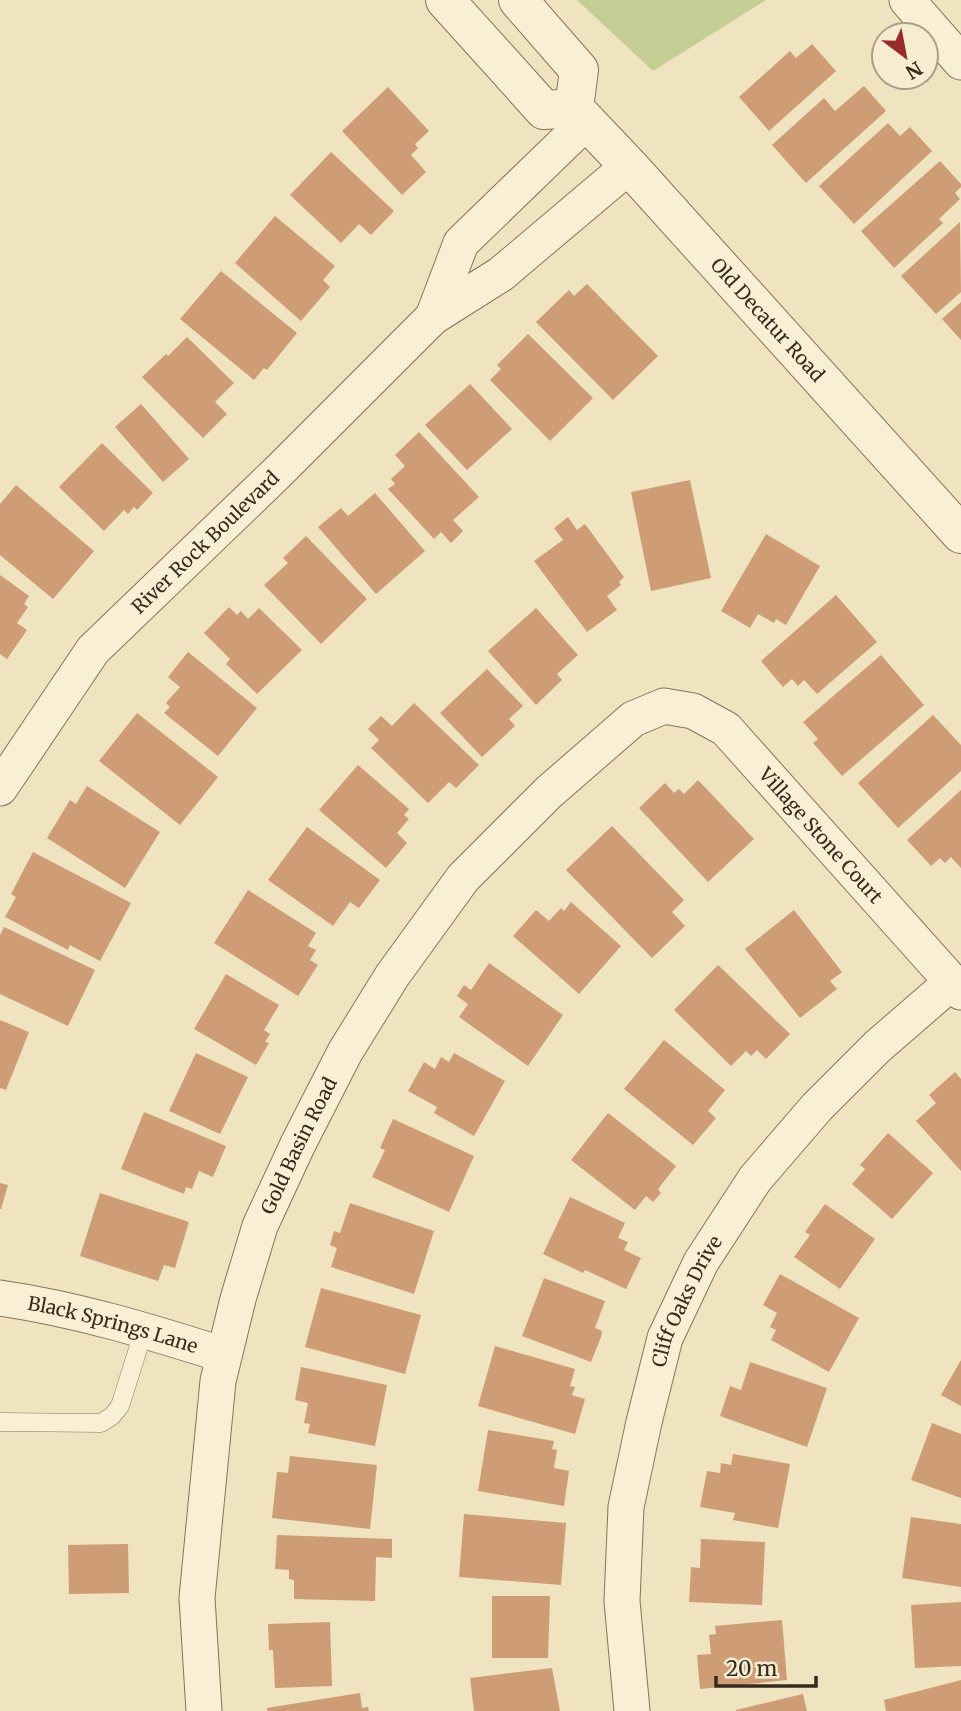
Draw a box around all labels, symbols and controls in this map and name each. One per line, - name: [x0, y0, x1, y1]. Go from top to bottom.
- north arrow: [870, 21, 940, 91]
- text: N: [901, 56, 927, 85]
- street label: Old Decatur Road: [706, 253, 830, 387]
- street label: River Rock Boulevard: [126, 466, 284, 619]
- street label: Village Stone Court: [753, 762, 888, 909]
- street label: Gold Basin Road: [255, 1073, 342, 1218]
- street label: Cliff Oaks Drive: [646, 1231, 727, 1369]
- street label: Black Springs Lane: [26, 1291, 201, 1358]
- scale bar: [716, 1644, 816, 1688]
- text: 20 m: [726, 1655, 778, 1682]

